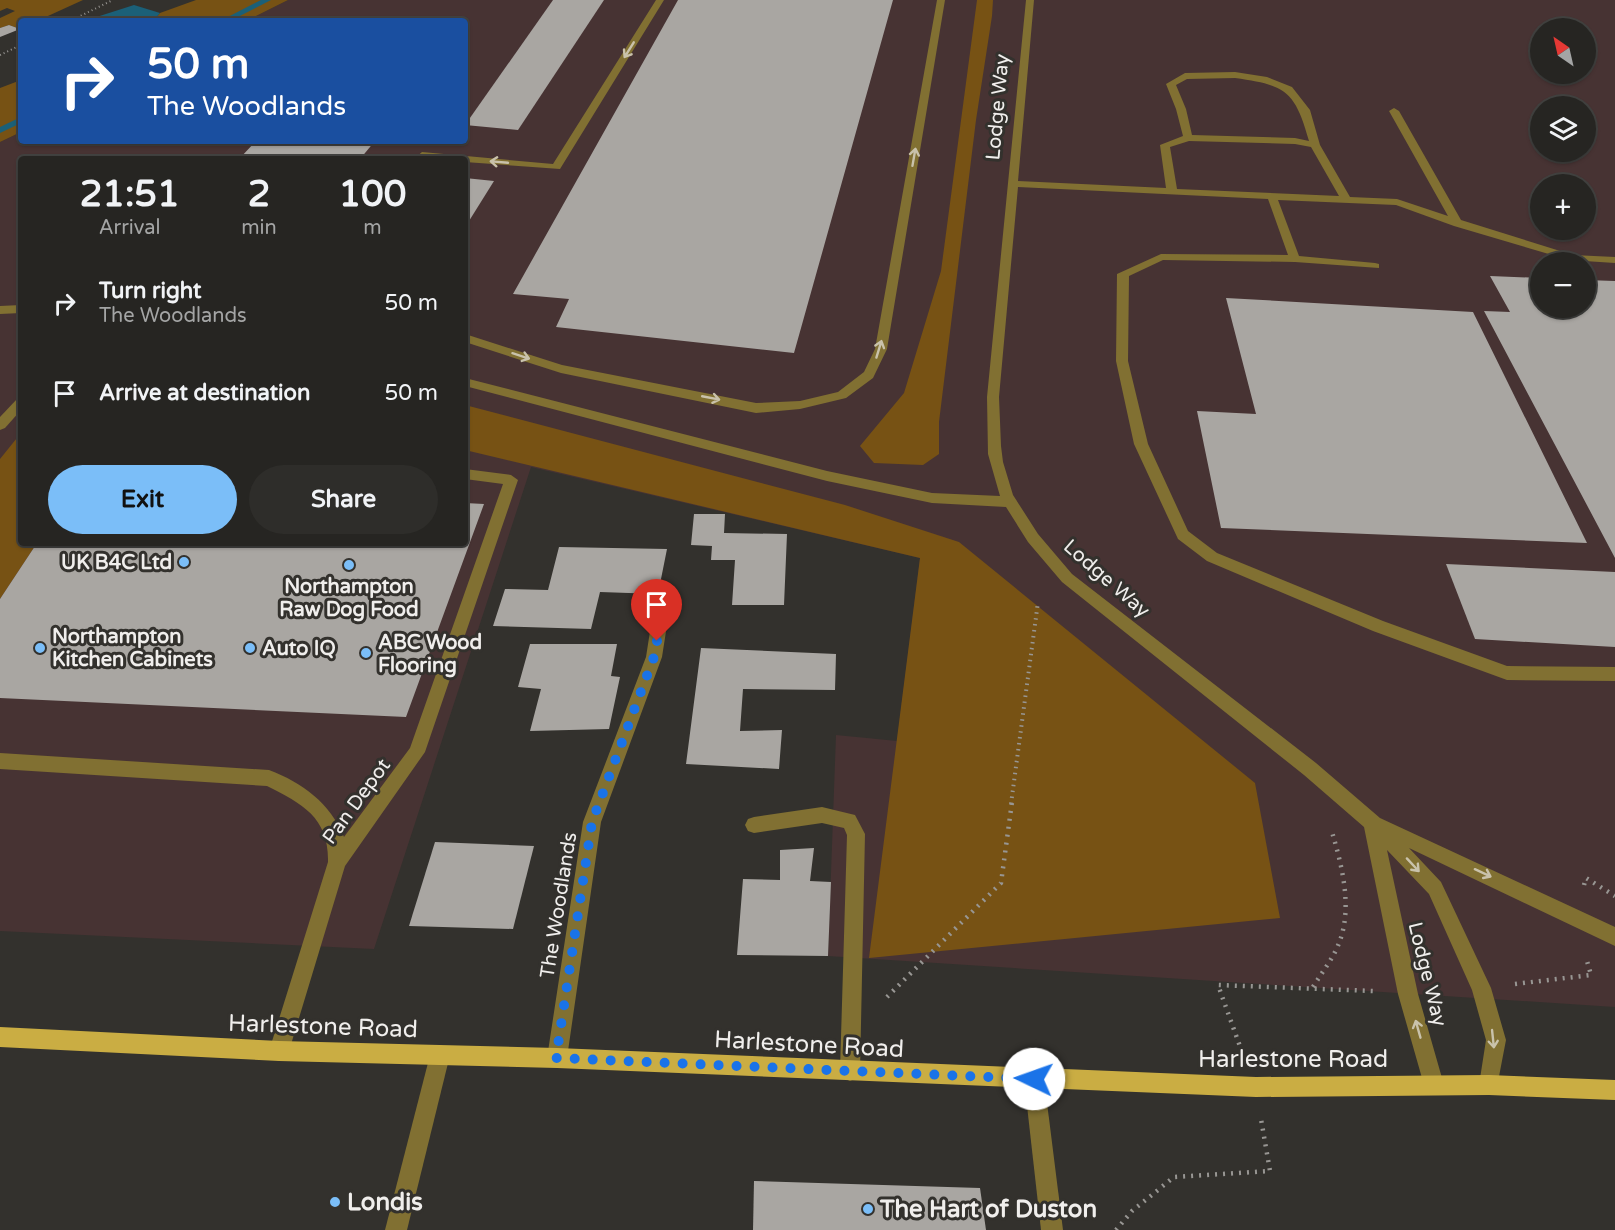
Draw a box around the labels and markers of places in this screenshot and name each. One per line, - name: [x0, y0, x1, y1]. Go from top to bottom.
- place label: UK B4C Ltd: [61, 551, 172, 575]
- marker: UK B4C Ltd: [177, 555, 191, 569]
- marker: Northampton Raw Dog Food: [342, 558, 356, 572]
- place label: Northampton Raw Dog Food: [279, 575, 419, 622]
- pin: [631, 579, 682, 641]
- place label: Northampton Kitchen Cabinets: [52, 625, 213, 672]
- place label: ABC Wood Flooring: [378, 631, 482, 678]
- place label: Auto IQ: [262, 637, 336, 661]
- marker: Northampton Kitchen Cabinets: [33, 641, 47, 655]
- marker: Auto IQ: [243, 641, 257, 655]
- marker: ABC Wood Flooring: [359, 646, 373, 660]
- place label: Londis: [347, 1188, 423, 1217]
- marker: Londis: [328, 1195, 342, 1209]
- place label: The Hart of Duston: [879, 1195, 1097, 1224]
- marker: The Hart of Duston: [861, 1202, 875, 1216]

